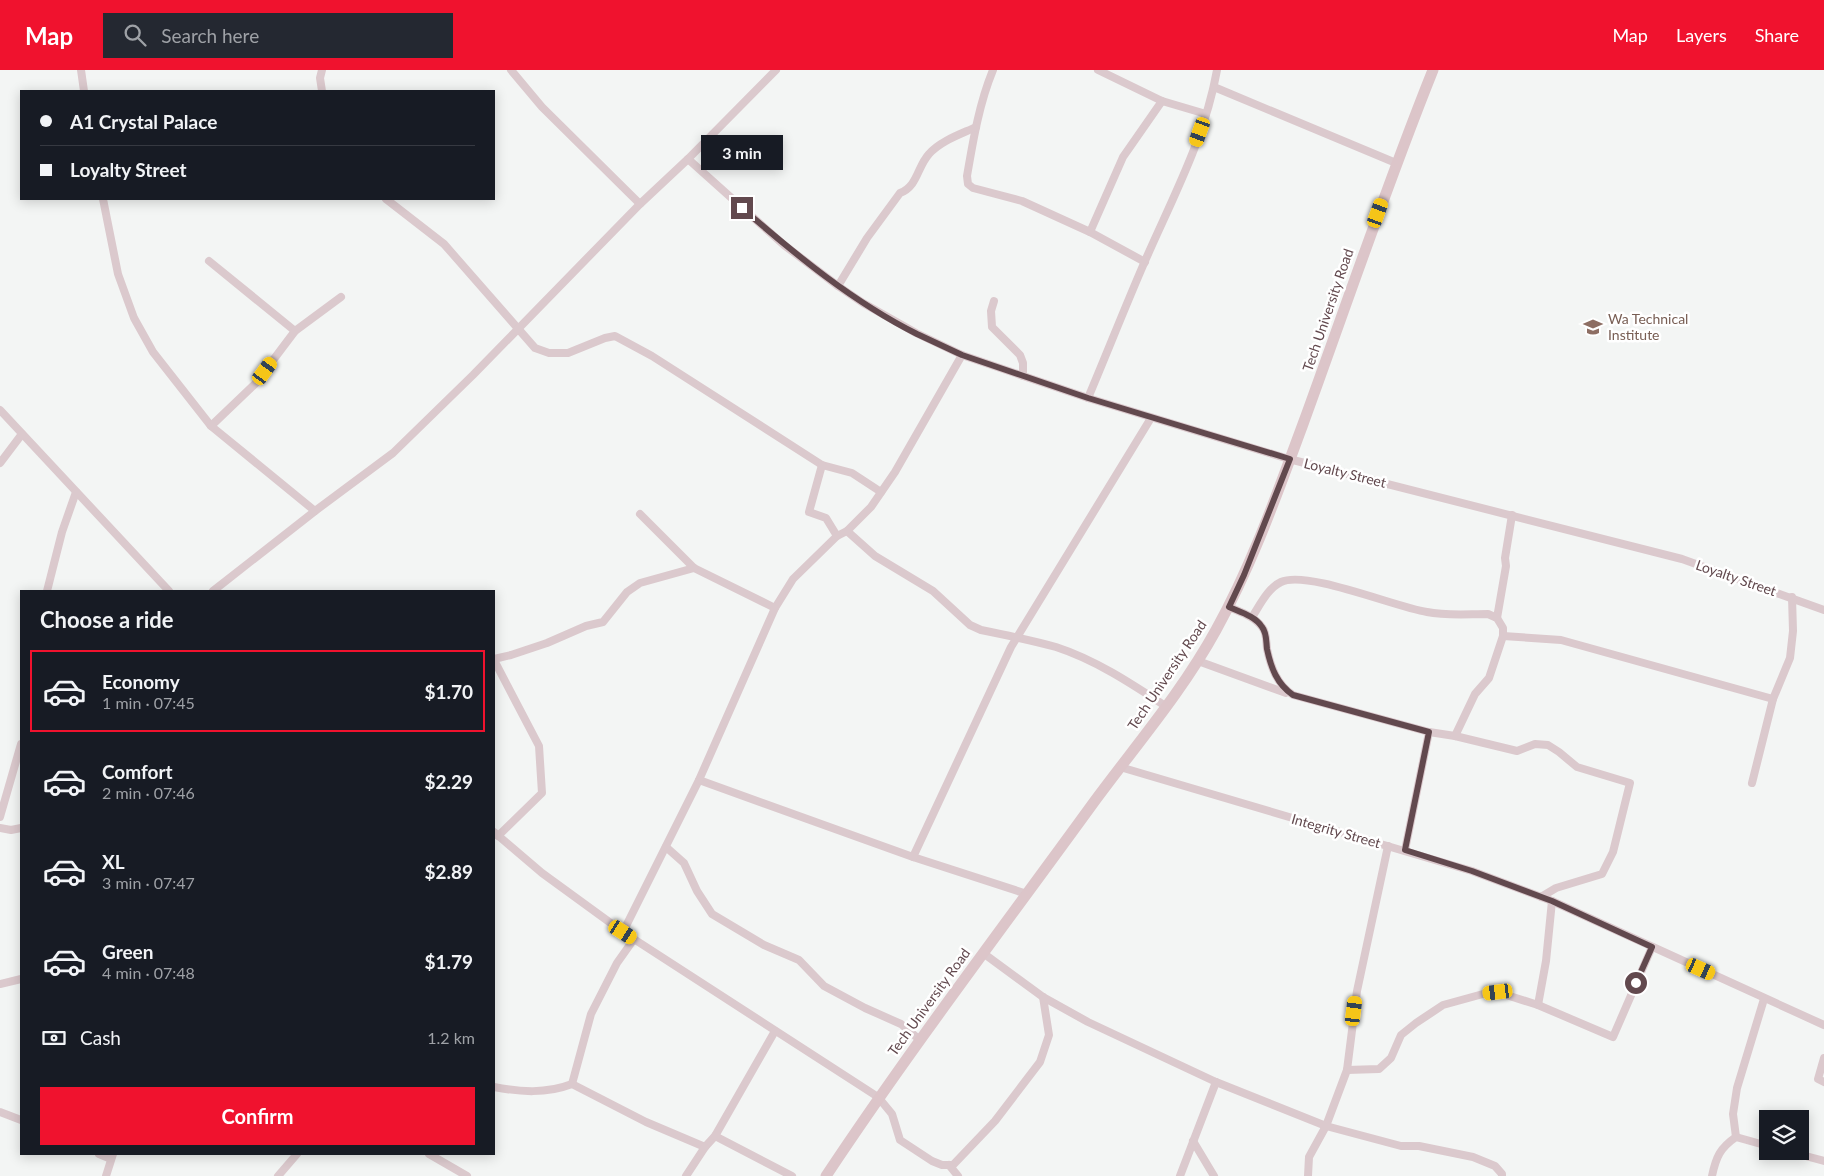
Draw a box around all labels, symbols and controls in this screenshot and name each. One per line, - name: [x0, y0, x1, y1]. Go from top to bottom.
- search box: [103, 13, 453, 58]
- text: Map: [25, 21, 73, 50]
- icon: search: [121, 21, 149, 49]
- text: Search here: [161, 24, 259, 47]
- text: Map: [1612, 24, 1648, 46]
- text: Layers: [1676, 24, 1727, 46]
- text: Share: [1755, 24, 1799, 46]
- text: A1 Crystal Palace: [70, 110, 217, 133]
- car: [1187, 115, 1212, 149]
- callout: 3 min: [701, 136, 783, 170]
- text: 3 min: [722, 143, 762, 162]
- text: Loyalty Street: [70, 158, 187, 181]
- car: [1365, 196, 1390, 230]
- route end: [731, 197, 753, 219]
- street label: Tech University Road: [1299, 246, 1357, 373]
- place label: Wa Technical Institute: [1608, 310, 1688, 343]
- school or university icon: Wa Technical Institute: [1582, 316, 1604, 338]
- car: [250, 354, 279, 388]
- street label: Loyalty Street: [1302, 454, 1388, 491]
- street label: Loyalty Street: [1694, 556, 1779, 599]
- text: Choose a ride: [40, 606, 174, 633]
- street label: Tech University Road: [1124, 617, 1210, 733]
- icon: car: [42, 669, 87, 714]
- text: Economy: [102, 670, 180, 693]
- text: $1.70: [424, 680, 473, 703]
- text: 1 min · 07:45: [102, 693, 195, 712]
- icon: car: [42, 759, 87, 804]
- text: Comfort: [102, 760, 173, 783]
- text: $2.29: [424, 770, 473, 793]
- text: 2 min · 07:46: [102, 783, 195, 802]
- street label: Integrity Street: [1290, 810, 1383, 851]
- icon: car: [42, 849, 87, 894]
- text: XL: [102, 850, 125, 873]
- text: $2.89: [424, 860, 473, 883]
- text: 3 min · 07:47: [102, 873, 195, 892]
- car: [606, 918, 639, 946]
- icon: car: [42, 939, 87, 984]
- text: Green: [102, 940, 153, 963]
- street label: Tech University Road: [884, 945, 973, 1059]
- text: $1.79: [424, 950, 473, 973]
- car: [1684, 956, 1717, 982]
- text: 4 min · 07:48: [102, 963, 195, 982]
- route start: [1625, 972, 1647, 994]
- car: [1482, 983, 1513, 1001]
- car: [1344, 995, 1363, 1027]
- icon: cash: [40, 1024, 68, 1052]
- text: Cash: [80, 1026, 121, 1049]
- text: 1.2 km: [427, 1028, 475, 1047]
- button: Confirm: [40, 1087, 475, 1145]
- map controls: [1759, 1110, 1809, 1160]
- button: layers: [1759, 1110, 1809, 1160]

